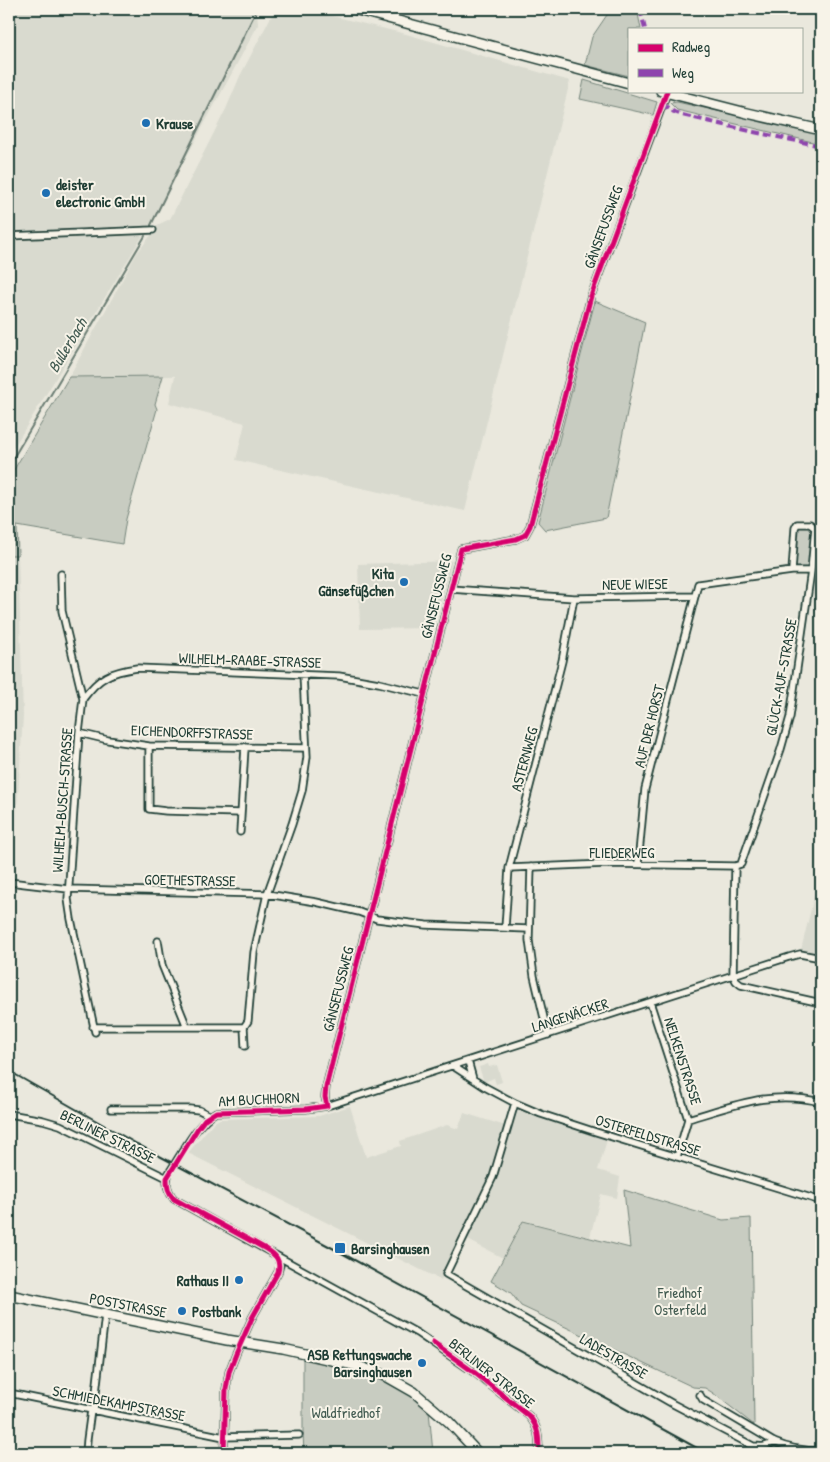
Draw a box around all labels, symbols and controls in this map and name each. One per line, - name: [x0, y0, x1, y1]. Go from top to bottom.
- legend: [628, 28, 802, 92]
- text: Radweg: [672, 36, 710, 57]
- text: Weg: [672, 62, 694, 83]
- place label: Krause: [156, 113, 193, 134]
- marker: Krause: [140, 117, 152, 129]
- place label: deister electronic GmbH: [56, 174, 145, 212]
- street label: GÄNSEFUSSWEG: [578, 182, 628, 271]
- marker: deister electronic GmbH: [40, 187, 52, 199]
- water label: Bullerbach: [42, 313, 92, 376]
- street label: GÄNSEFUSSWEG: [415, 551, 457, 641]
- place label: Kita Gänsefüßchen: [318, 563, 394, 602]
- street label: NEUE WIESE: [602, 573, 668, 595]
- marker: Kita Gänsefüßchen: [398, 576, 410, 588]
- street label: GLÜCK-AUF-STRASSE: [760, 616, 802, 737]
- street label: WILHELM-RAABE-STRASSE: [178, 647, 322, 673]
- street label: AUF DER HORST: [629, 681, 670, 770]
- street label: EICHENDORFFSTRASSE: [131, 719, 254, 745]
- street label: ASTERNWEG: [505, 724, 543, 793]
- street label: WILHELM-BUSCH-STRASSE: [46, 727, 78, 873]
- street label: FLIEDERWEG: [589, 842, 655, 863]
- street label: GOETHESTRASSE: [144, 869, 236, 891]
- street label: GÄNSEFUSSWEG: [317, 944, 359, 1034]
- street label: LANGENÄCKER: [529, 993, 611, 1037]
- street label: NELKENSTRASSE: [659, 1014, 707, 1108]
- street label: AM BUCHHORN: [218, 1086, 300, 1112]
- street label: BERLINER STRASSE: [57, 1104, 159, 1168]
- street label: OSTERFELDSTRASSE: [593, 1109, 704, 1161]
- place label: Barsinghausen: [351, 1238, 430, 1260]
- marker: Barsinghausen: [333, 1241, 347, 1255]
- place label: Rathaus II: [177, 1270, 229, 1291]
- marker: Rathaus II: [233, 1274, 245, 1286]
- park label: Friedhof Osterfeld: [654, 1282, 706, 1320]
- street label: POSTSTRASSE: [88, 1287, 169, 1323]
- place label: Postbank: [192, 1301, 242, 1322]
- marker: Postbank: [176, 1305, 188, 1317]
- street label: LADESTRASSE: [576, 1328, 652, 1384]
- street label: BERLINER STRASSE: [445, 1333, 540, 1413]
- place label: ASB Rettungswache Barsinghausen: [307, 1344, 412, 1383]
- marker: ASB Rettungswache Barsinghausen: [416, 1357, 428, 1369]
- street label: SCHMIEDEKAMPSTRASSE: [51, 1380, 187, 1426]
- park label: Waldfriedhof: [311, 1402, 381, 1423]

